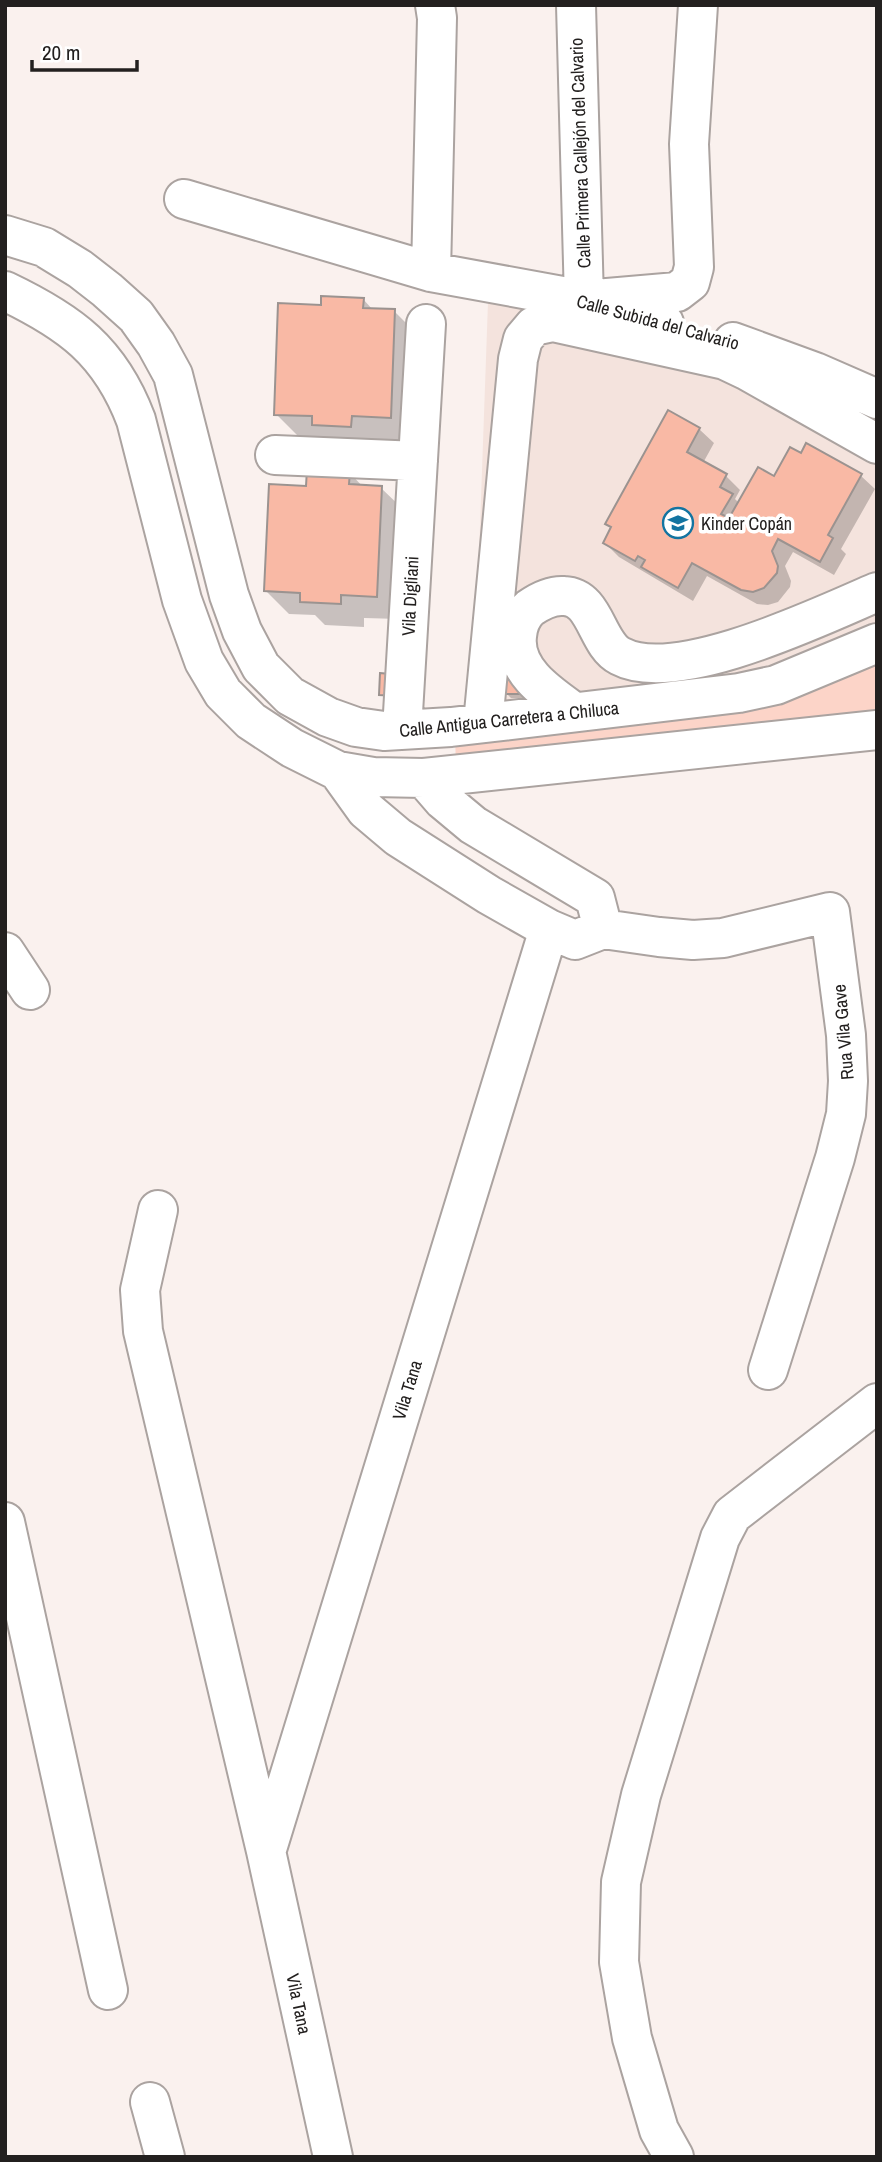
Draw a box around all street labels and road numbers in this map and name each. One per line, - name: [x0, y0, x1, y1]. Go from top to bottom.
- street label: Calle Primera Callejón del Calvario: [563, 37, 597, 269]
- street label: Calle Subida del Calvario: [574, 288, 742, 356]
- street label: Vila Digliani: [395, 555, 425, 637]
- street label: Calle Antigua Carretera a Chiluca: [398, 695, 620, 743]
- street label: Rua Vila Gave: [826, 983, 860, 1081]
- street label: Vila Tana: [386, 1357, 428, 1423]
- street label: Vila Tana: [280, 1971, 318, 2037]

